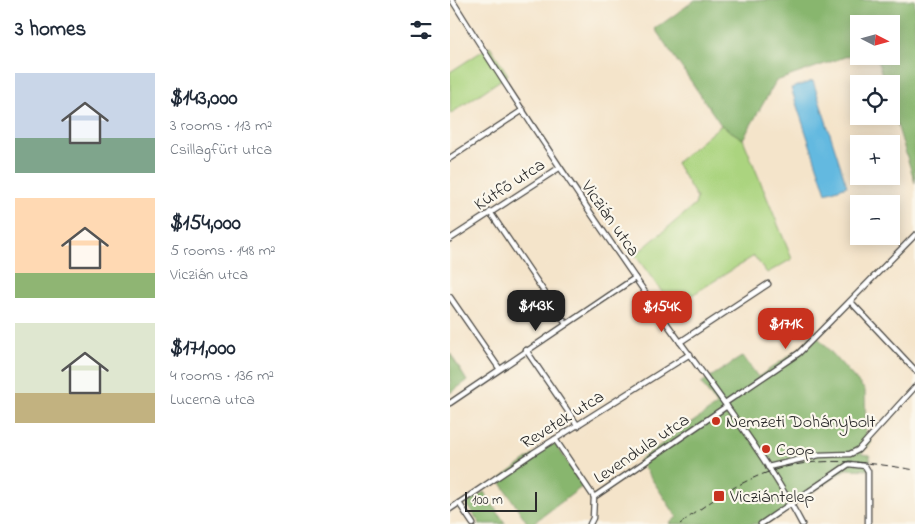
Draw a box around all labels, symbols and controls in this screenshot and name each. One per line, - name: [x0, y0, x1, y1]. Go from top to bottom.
- text: 3 homes: [15, 15, 86, 45]
- north arrow: [850, 15, 900, 65]
- map controls: [850, 15, 900, 245]
- icon: filters: [407, 16, 435, 44]
- button: locate: [850, 75, 900, 125]
- text: $143,000: [170, 84, 238, 114]
- icon: home: [55, 93, 115, 153]
- text: 3 rooms · 113 m²: [170, 114, 272, 138]
- button: +: [850, 135, 900, 185]
- text: Csillagfürt utca: [170, 138, 272, 162]
- street label: Kútfő utca: [469, 153, 551, 218]
- street label: Viczián utca: [573, 175, 645, 263]
- button: −: [850, 195, 900, 245]
- text: $154,000: [170, 209, 241, 239]
- icon: home: [55, 218, 115, 278]
- text: 5 rooms · 148 m²: [170, 239, 276, 263]
- text: Viczián utca: [170, 263, 248, 287]
- pin: $143K: [501, 290, 571, 332]
- pin: $154K: [627, 290, 697, 333]
- text: $143K: [518, 294, 554, 318]
- text: $154K: [643, 295, 681, 319]
- pin: $171K: [751, 308, 821, 350]
- text: $171K: [769, 312, 803, 336]
- text: $171,000: [170, 334, 236, 364]
- icon: home: [55, 343, 115, 403]
- text: 4 rooms · 136 m²: [170, 364, 274, 388]
- street label: Revetek utca: [516, 385, 610, 457]
- text: Lucerna utca: [170, 388, 255, 412]
- street label: Levendula utca: [589, 408, 695, 491]
- place label: Nemzeti Dohánybolt: [726, 410, 876, 436]
- marker: Nemzeti Dohánybolt: [710, 415, 722, 427]
- place label: Coop: [776, 438, 815, 464]
- marker: Coop: [760, 443, 772, 455]
- place label: Vicziántelep: [729, 485, 815, 511]
- scale bar: [465, 489, 538, 512]
- marker: Vicziántelep: [712, 489, 726, 503]
- text: 100 m: [472, 490, 503, 511]

